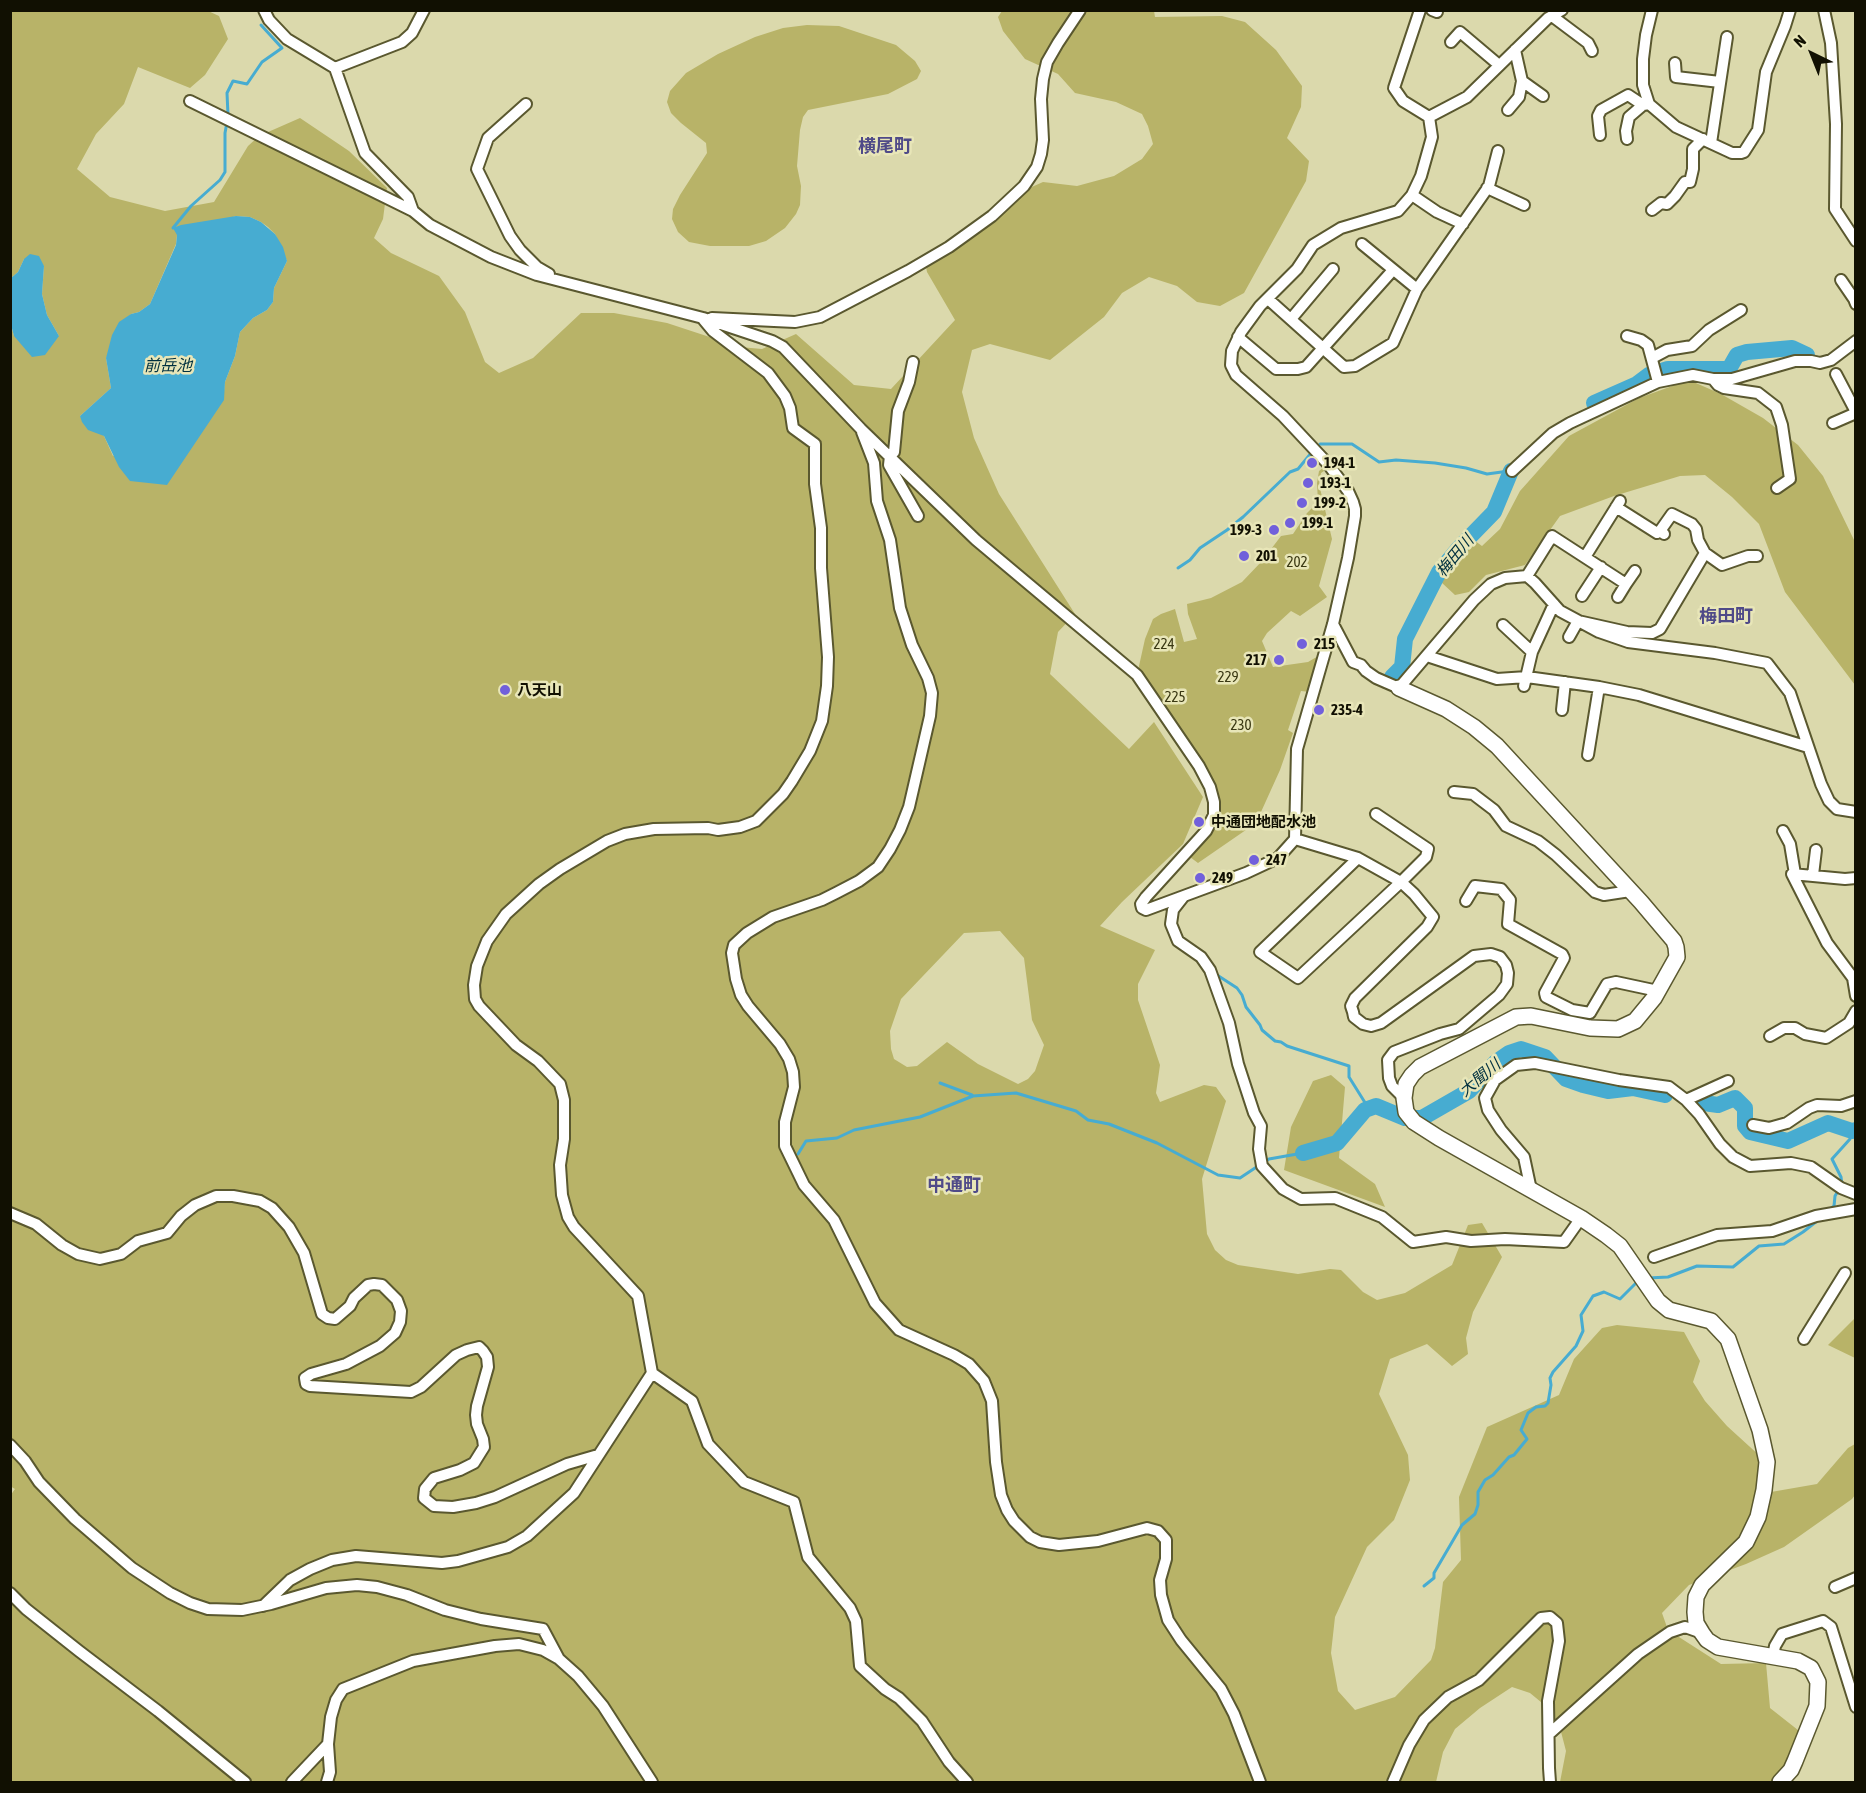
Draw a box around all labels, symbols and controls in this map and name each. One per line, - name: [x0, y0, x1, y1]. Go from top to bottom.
- north arrow: [1782, 24, 1842, 84]
- text: N: [1790, 31, 1809, 51]
- district label: 横尾町: [858, 135, 912, 157]
- water label: 前岳池: [144, 356, 192, 376]
- place label: 194-1: [1324, 454, 1355, 472]
- marker: 194-1: [1305, 456, 1319, 470]
- place label: 193-1: [1320, 474, 1351, 492]
- marker: 193-1: [1301, 476, 1315, 490]
- place label: 199-2: [1314, 494, 1346, 512]
- marker: 199-2: [1295, 496, 1309, 510]
- place label: 199-1: [1302, 514, 1333, 532]
- marker: 199-1: [1283, 516, 1297, 530]
- place label: 199-3: [1230, 521, 1262, 539]
- marker: 199-3: [1267, 523, 1281, 537]
- water label: 梅田川: [1432, 531, 1478, 581]
- place label: 201: [1256, 547, 1277, 565]
- marker: 201: [1237, 549, 1251, 563]
- park label: 202: [1286, 553, 1308, 571]
- district label: 梅田町: [1699, 605, 1753, 627]
- park label: 224: [1153, 635, 1175, 653]
- place label: 215: [1314, 635, 1335, 653]
- marker: 215: [1295, 637, 1309, 651]
- place label: 217: [1246, 651, 1267, 669]
- marker: 217: [1272, 653, 1286, 667]
- park label: 229: [1217, 668, 1239, 686]
- place label: 八天山: [517, 681, 562, 699]
- marker: 八天山: [498, 683, 512, 697]
- park label: 225: [1164, 688, 1186, 706]
- place label: 235-4: [1331, 701, 1363, 719]
- marker: 235-4: [1312, 703, 1326, 717]
- park label: 230: [1230, 716, 1252, 734]
- place label: 中通団地配水池: [1211, 813, 1316, 831]
- marker: 中通団地配水池: [1192, 815, 1206, 829]
- place label: 247: [1266, 851, 1287, 869]
- marker: 247: [1247, 853, 1261, 867]
- place label: 249: [1212, 869, 1233, 887]
- marker: 249: [1193, 871, 1207, 885]
- water label: 大聞川: [1455, 1055, 1505, 1101]
- district label: 中通町: [927, 1174, 981, 1196]

